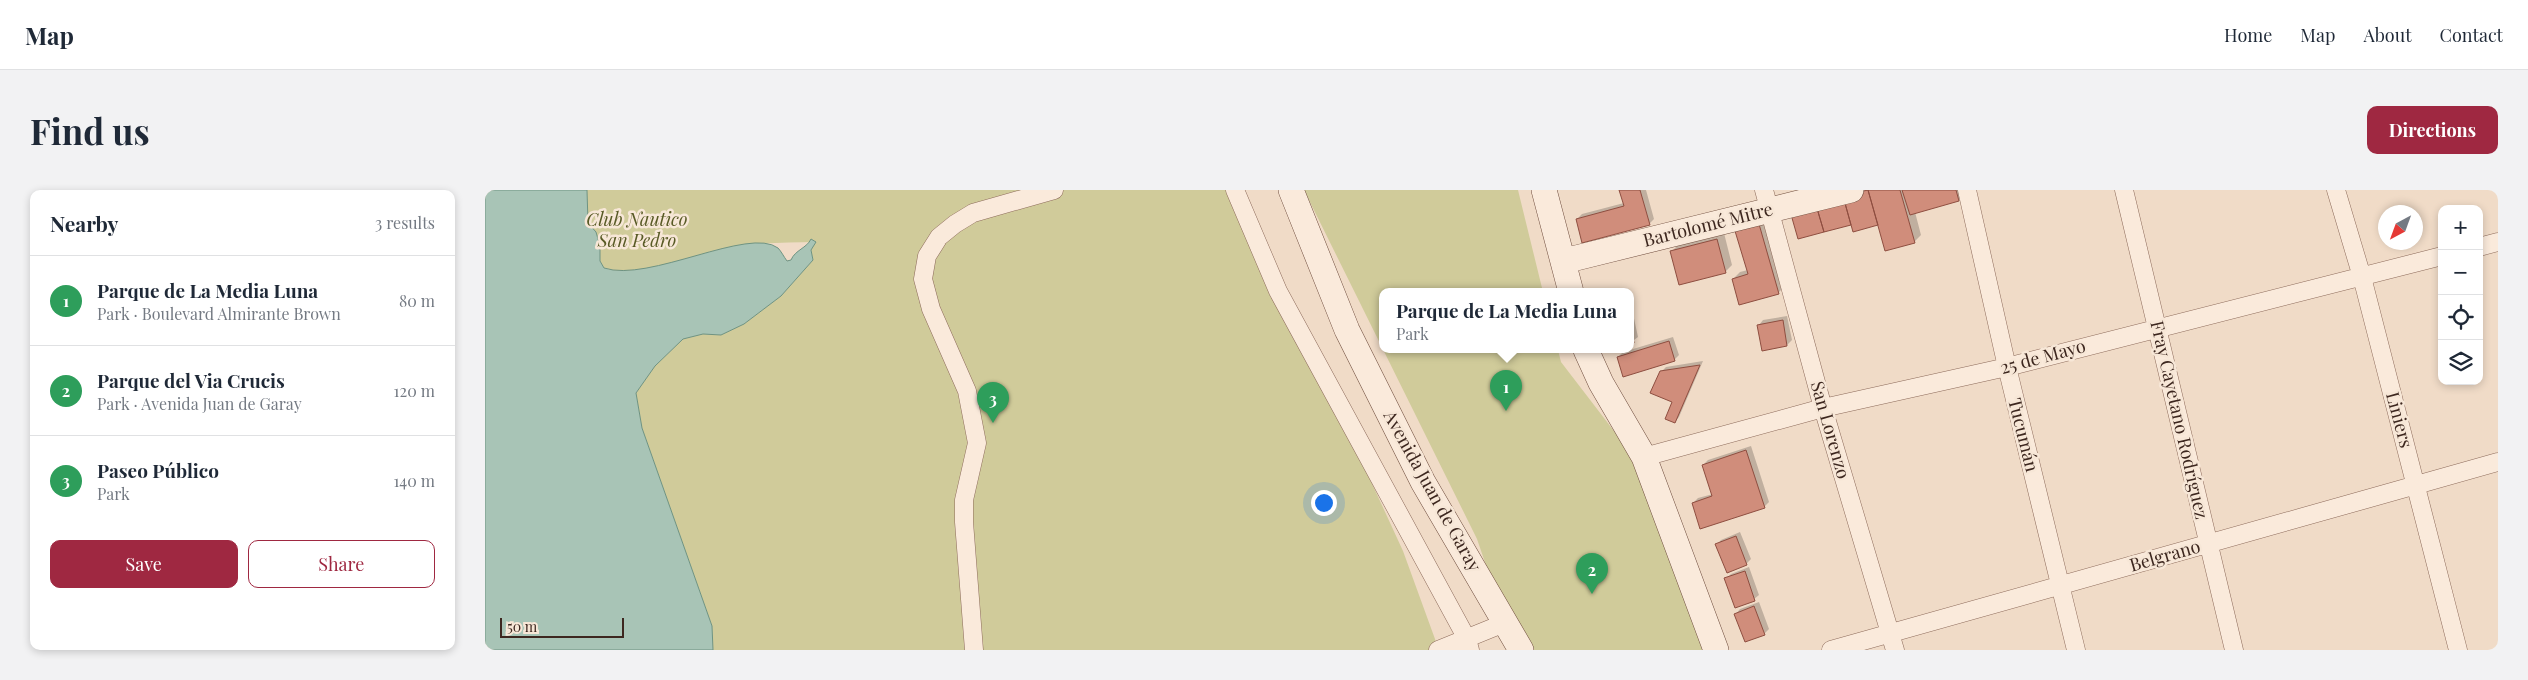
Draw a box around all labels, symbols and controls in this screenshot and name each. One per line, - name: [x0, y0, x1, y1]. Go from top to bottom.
- text: Map: [25, 19, 74, 51]
- text: Home: [2224, 23, 2272, 47]
- text: Map: [2300, 23, 2335, 47]
- text: About: [2363, 23, 2412, 47]
- text: Contact: [2440, 23, 2503, 47]
- button: Directions: [2367, 106, 2498, 154]
- text: Find us: [30, 107, 150, 154]
- street label: Bartolomé Mitre: [1640, 196, 1775, 252]
- north arrow: [2378, 205, 2423, 250]
- map controls: [2438, 205, 2483, 385]
- button: +: [2438, 205, 2483, 250]
- park label: Club Nautico San Pedro: [586, 207, 688, 252]
- text: Nearby: [50, 209, 119, 237]
- text: 3 results: [375, 212, 435, 233]
- button: −: [2438, 250, 2483, 295]
- text: Parque de La Media Luna: [97, 277, 318, 303]
- popup: [1379, 288, 1634, 353]
- text: 1: [63, 290, 69, 311]
- text: 80 m: [399, 290, 435, 311]
- button: locate: [2438, 295, 2483, 340]
- text: Parque de La Media Luna: [1396, 297, 1617, 323]
- text: Park · Boulevard Almirante Brown: [97, 303, 341, 324]
- street label: Fray Cayetano Rodríguez: [2145, 318, 2214, 521]
- text: Park: [1396, 323, 1429, 344]
- street label: 25 de Mayo: [1997, 333, 2088, 379]
- button: layers: [2438, 340, 2483, 385]
- text: Parque del Via Crucis: [97, 367, 285, 393]
- pin: 1: [1490, 370, 1522, 411]
- street label: San Lorenzo: [1806, 378, 1856, 481]
- text: 2: [62, 380, 70, 401]
- text: 120 m: [394, 380, 435, 401]
- pin: 3: [977, 382, 1009, 423]
- street label: Liniers: [2381, 389, 2419, 450]
- text: Park · Avenida Juan de Garay: [97, 393, 302, 414]
- street label: Tucumán: [2003, 395, 2045, 474]
- street label: Avenida Juan de Garay: [1378, 405, 1487, 575]
- text: Paseo Público: [97, 457, 219, 483]
- text: 3: [62, 470, 70, 491]
- text: 140 m: [393, 470, 435, 491]
- text: Park: [97, 483, 130, 504]
- your location: [1311, 490, 1337, 516]
- street label: Belgrano: [2127, 533, 2203, 577]
- button: Save: [50, 540, 238, 588]
- button: Share: [248, 540, 435, 588]
- pin: 2: [1576, 553, 1608, 594]
- scale bar: [500, 615, 624, 638]
- text: 50 m: [507, 617, 537, 636]

